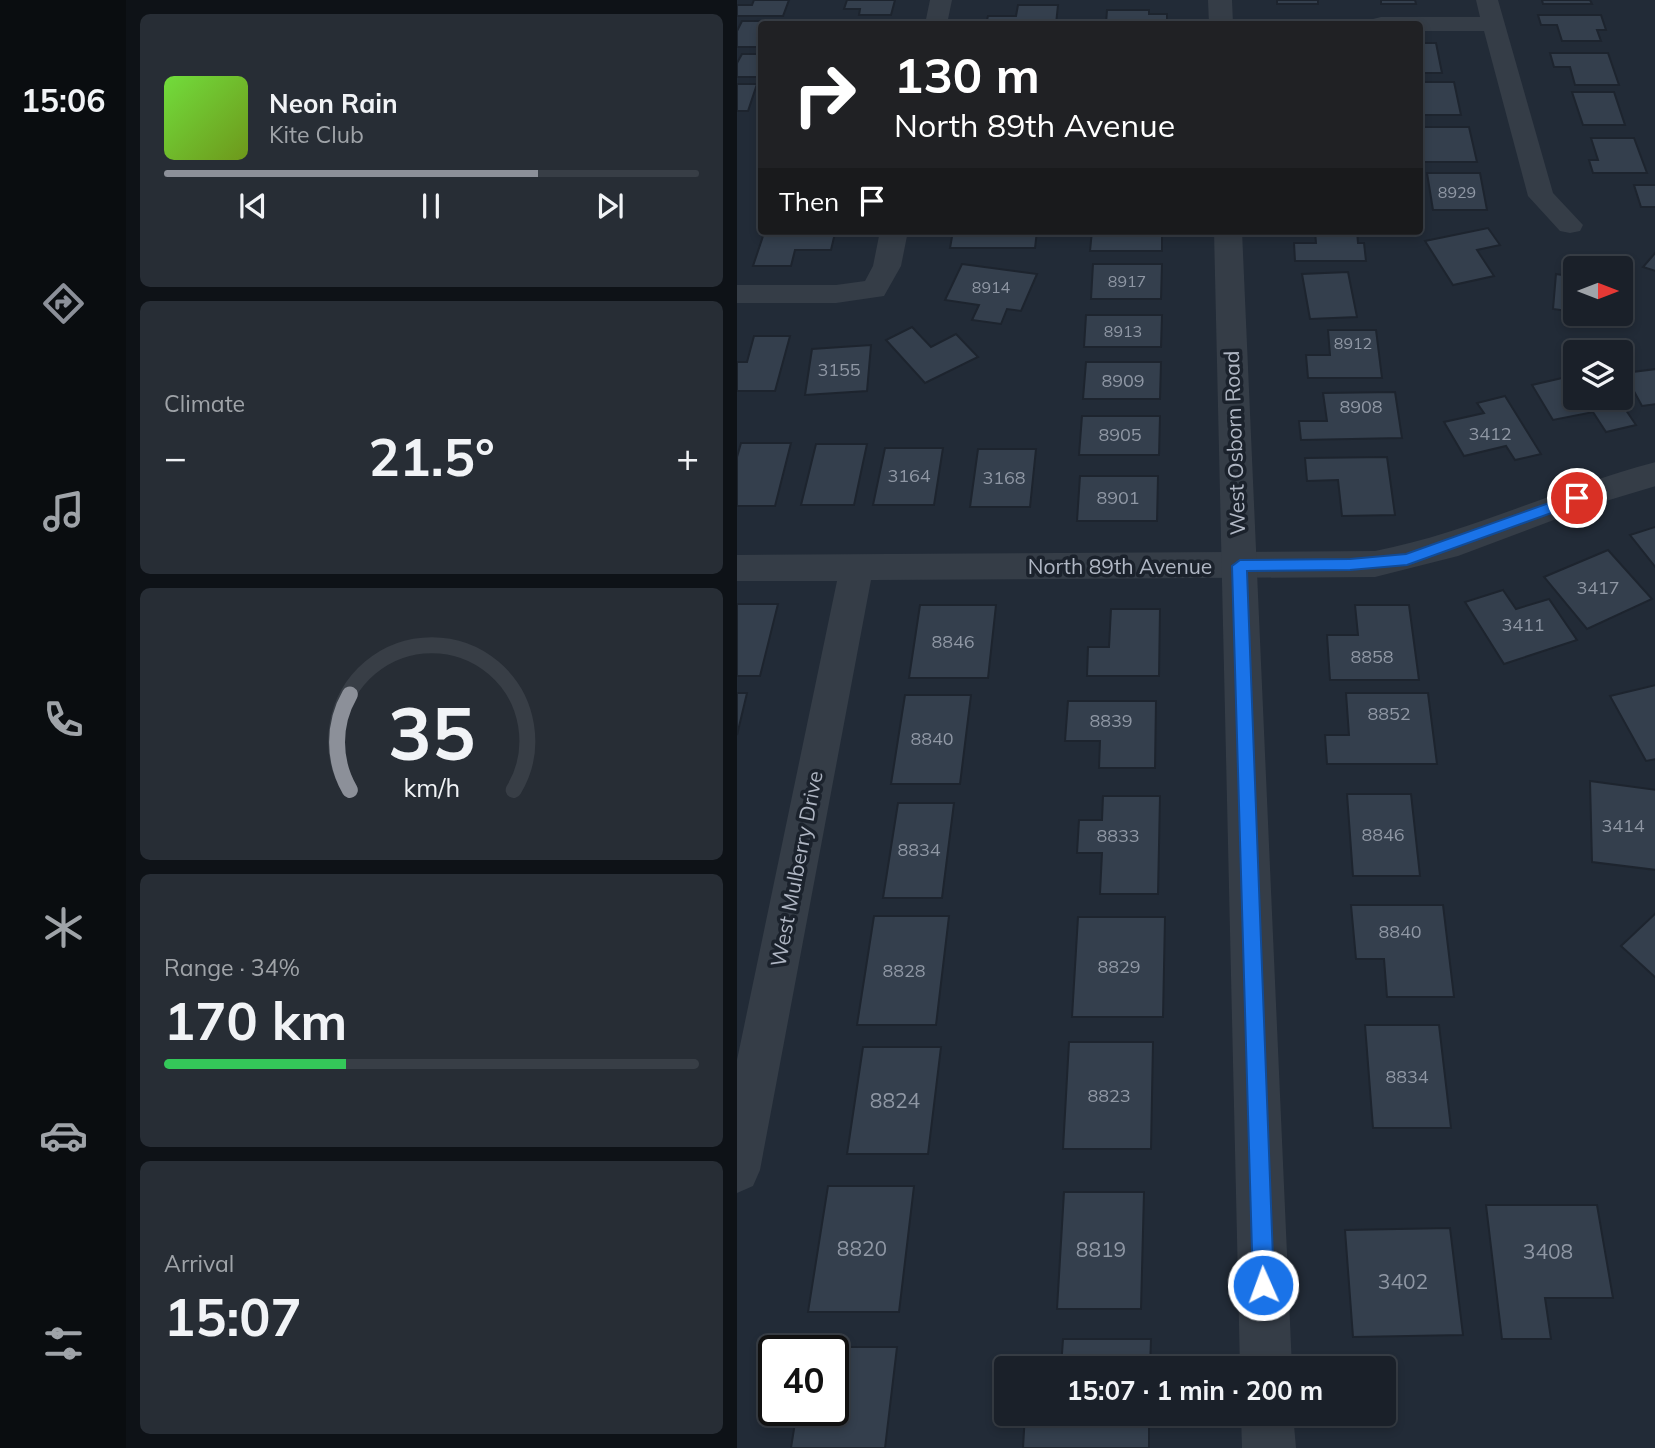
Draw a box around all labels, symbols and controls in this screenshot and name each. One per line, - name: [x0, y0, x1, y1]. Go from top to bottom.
- text: 130 m: [894, 44, 1040, 105]
- icon: right: [779, 49, 870, 140]
- text: 15:06: [21, 80, 105, 120]
- text: Neon Rain: [269, 87, 398, 120]
- text: North 89th Avenue: [894, 105, 1175, 145]
- text: Kite Club: [269, 120, 364, 149]
- icon: arrive: [853, 182, 891, 220]
- house number: 8929: [1438, 182, 1476, 202]
- text: Then: [779, 185, 839, 218]
- icon: previous: [234, 187, 272, 225]
- icon: pause: [412, 187, 450, 225]
- icon: next: [591, 187, 629, 225]
- north arrow: [1563, 256, 1633, 326]
- map controls: [1563, 256, 1633, 410]
- house number: 8917: [1108, 271, 1146, 291]
- house number: 8914: [972, 277, 1011, 297]
- icon: directions: [39, 279, 88, 328]
- house number: 8913: [1104, 321, 1142, 341]
- house number: 8912: [1334, 333, 1372, 353]
- button: layers: [1563, 340, 1633, 410]
- street label: West Osborn Road: [1218, 350, 1250, 536]
- house number: 3155: [817, 358, 861, 381]
- house number: 8909: [1101, 369, 1145, 392]
- text: Climate: [164, 389, 245, 418]
- house number: 8908: [1339, 395, 1383, 418]
- house number: 3412: [1468, 422, 1512, 445]
- house number: 8905: [1098, 423, 1142, 446]
- text: 21.5°: [368, 424, 495, 489]
- text: −: [164, 433, 187, 481]
- text: +: [676, 433, 699, 481]
- house number: 3164: [887, 464, 931, 487]
- house number: 3168: [982, 466, 1026, 489]
- pin: [1547, 468, 1607, 528]
- icon: arrive: [1558, 479, 1596, 517]
- house number: 8901: [1096, 486, 1140, 509]
- icon: music: [39, 487, 88, 536]
- street label: North 89th Avenue: [1028, 553, 1212, 579]
- house number: 3417: [1576, 576, 1620, 599]
- house number: 3411: [1501, 613, 1545, 636]
- house number: 8846: [931, 630, 975, 653]
- house number: 8858: [1350, 645, 1394, 668]
- text: 35: [388, 687, 475, 778]
- icon: phone: [39, 695, 88, 744]
- house number: 8852: [1367, 702, 1411, 725]
- house number: 8839: [1089, 709, 1133, 732]
- house number: 8840: [910, 727, 954, 750]
- street label: West Mulberry Drive: [764, 769, 828, 969]
- text: km/h: [403, 772, 460, 803]
- house number: 3414: [1601, 814, 1645, 837]
- house number: 8846: [1361, 823, 1405, 846]
- house number: 8833: [1096, 824, 1140, 847]
- house number: 8834: [897, 838, 941, 861]
- icon: climate: [39, 903, 88, 952]
- house number: 8840: [1378, 920, 1422, 943]
- text: Range · 34%: [164, 953, 300, 982]
- house number: 8829: [1097, 955, 1141, 978]
- house number: 8828: [882, 959, 926, 982]
- text: 170 km: [164, 988, 347, 1053]
- house number: 8834: [1385, 1065, 1429, 1088]
- house number: 8823: [1087, 1084, 1131, 1107]
- house number: 8824: [870, 1087, 921, 1113]
- icon: car: [39, 1111, 88, 1160]
- house number: 8820: [837, 1235, 887, 1261]
- house number: 8819: [1076, 1236, 1126, 1262]
- house number: 3408: [1523, 1238, 1573, 1264]
- position arrow: [1226, 1248, 1300, 1322]
- text: Arrival: [164, 1249, 234, 1278]
- house number: 3402: [1378, 1268, 1428, 1294]
- text: 15:07: [164, 1284, 302, 1349]
- icon: filters: [39, 1319, 88, 1368]
- speed limit sign: 40: [758, 1335, 849, 1426]
- text: 15:07 · 1 min · 200 m: [1067, 1374, 1323, 1407]

